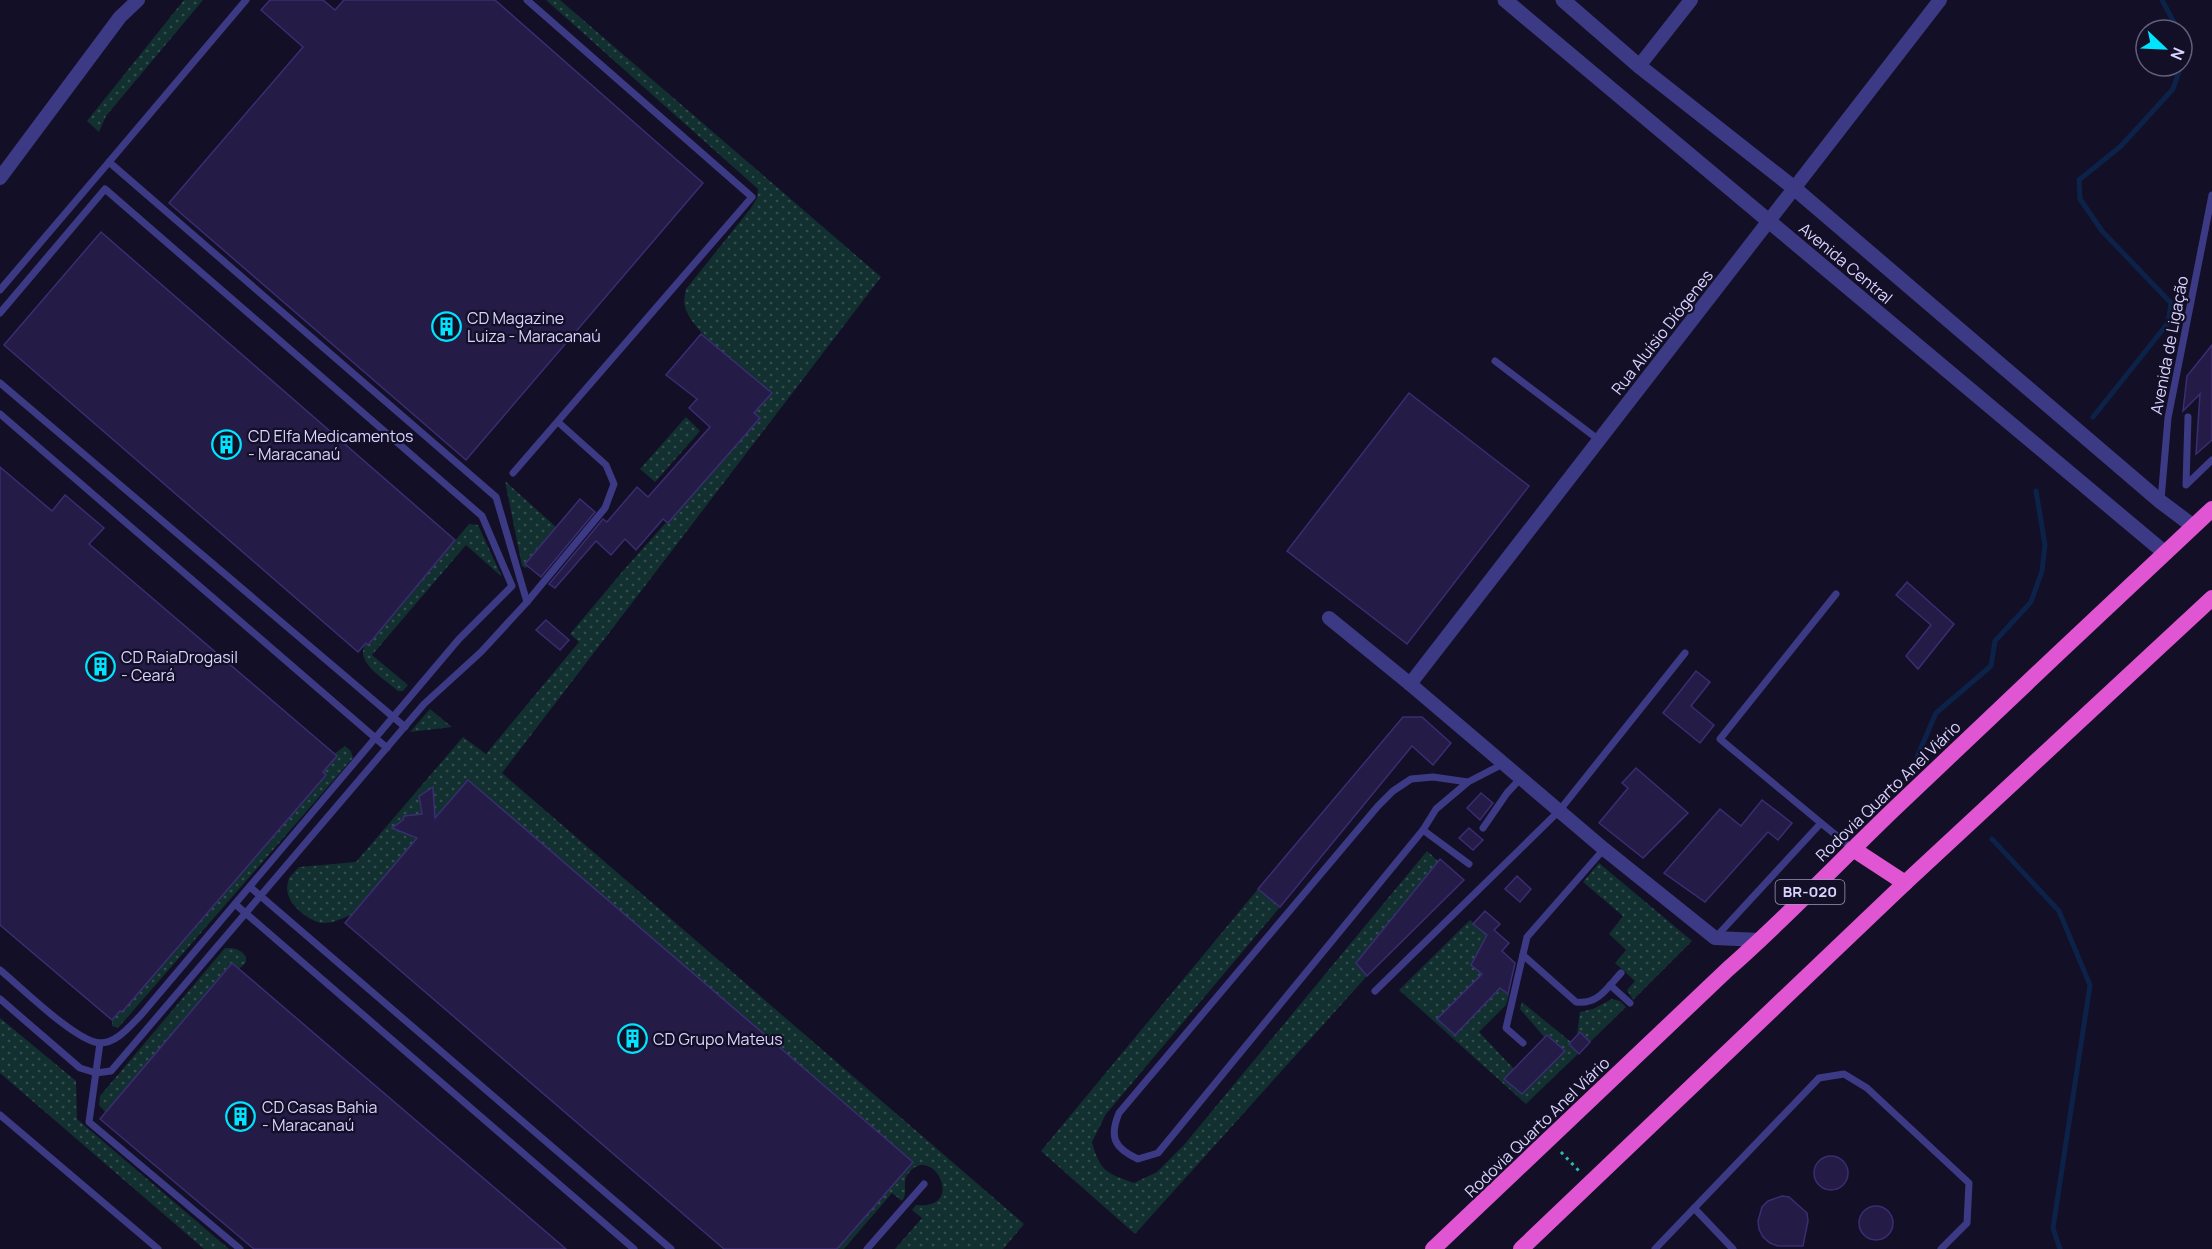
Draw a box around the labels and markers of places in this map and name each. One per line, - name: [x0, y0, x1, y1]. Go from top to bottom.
- place label: CD Magazine Luiza - Maracanaú: [467, 307, 601, 347]
- building icon: CD Magazine Luiza - Maracanaú: [430, 311, 462, 343]
- place label: CD Elfa Medicamentos - Maracanaú: [248, 425, 413, 465]
- building icon: CD Elfa Medicamentos - Maracanaú: [211, 429, 243, 461]
- place label: CD RaiaDrogasil - Ceará: [121, 646, 238, 686]
- building icon: CD RaiaDrogasil - Ceará: [84, 650, 116, 682]
- building icon: CD Grupo Mateus: [616, 1023, 648, 1055]
- place label: CD Grupo Mateus: [653, 1028, 783, 1050]
- place label: CD Casas Bahia - Maracanaú: [262, 1096, 377, 1136]
- building icon: CD Casas Bahia - Maracanaú: [225, 1100, 257, 1132]

